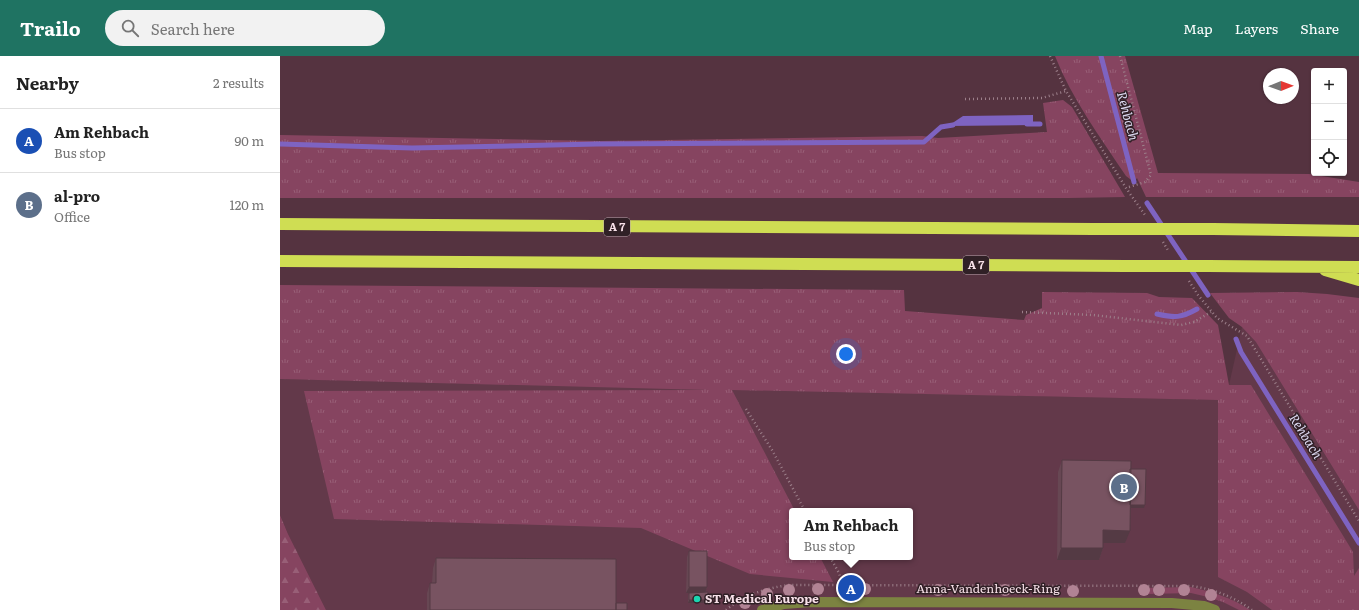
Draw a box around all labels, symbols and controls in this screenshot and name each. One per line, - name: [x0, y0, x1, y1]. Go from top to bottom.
- search box: [105, 10, 385, 46]
- text: Trailo: [20, 14, 81, 42]
- icon: search: [119, 17, 141, 39]
- text: Search here: [151, 17, 235, 40]
- text: Map: [1183, 18, 1213, 38]
- text: Layers: [1235, 18, 1278, 38]
- text: Share: [1300, 18, 1339, 38]
- north arrow: [1263, 68, 1299, 104]
- map controls: [1311, 68, 1347, 176]
- button: +: [1311, 68, 1347, 104]
- text: Nearby: [16, 70, 79, 95]
- text: 2 results: [213, 73, 264, 92]
- water label: Rehbach: [1113, 89, 1144, 143]
- button: −: [1311, 104, 1347, 140]
- text: Am Rehbach: [54, 120, 149, 143]
- text: A: [24, 131, 34, 150]
- text: 90 m: [234, 131, 264, 150]
- button: locate: [1311, 140, 1347, 176]
- text: Bus stop: [54, 143, 106, 162]
- text: al-pro: [54, 184, 100, 207]
- text: B: [25, 195, 33, 214]
- text: 120 m: [229, 195, 264, 214]
- text: Office: [54, 207, 90, 226]
- road number: A 7: [604, 218, 630, 236]
- road number: A 7: [963, 256, 989, 274]
- your location: [836, 344, 856, 364]
- water label: Rehbach: [1285, 409, 1328, 462]
- pin: B: [1111, 472, 1137, 502]
- popup: [789, 508, 913, 560]
- text: Am Rehbach: [803, 513, 899, 536]
- text: Bus stop: [803, 536, 855, 555]
- pin: A: [838, 573, 864, 603]
- street label: Anna-Vandenhoeck-Ring: [916, 579, 1060, 597]
- place label: ST Medical Europe: [705, 589, 819, 607]
- marker: ST Medical Europe: [692, 594, 702, 604]

